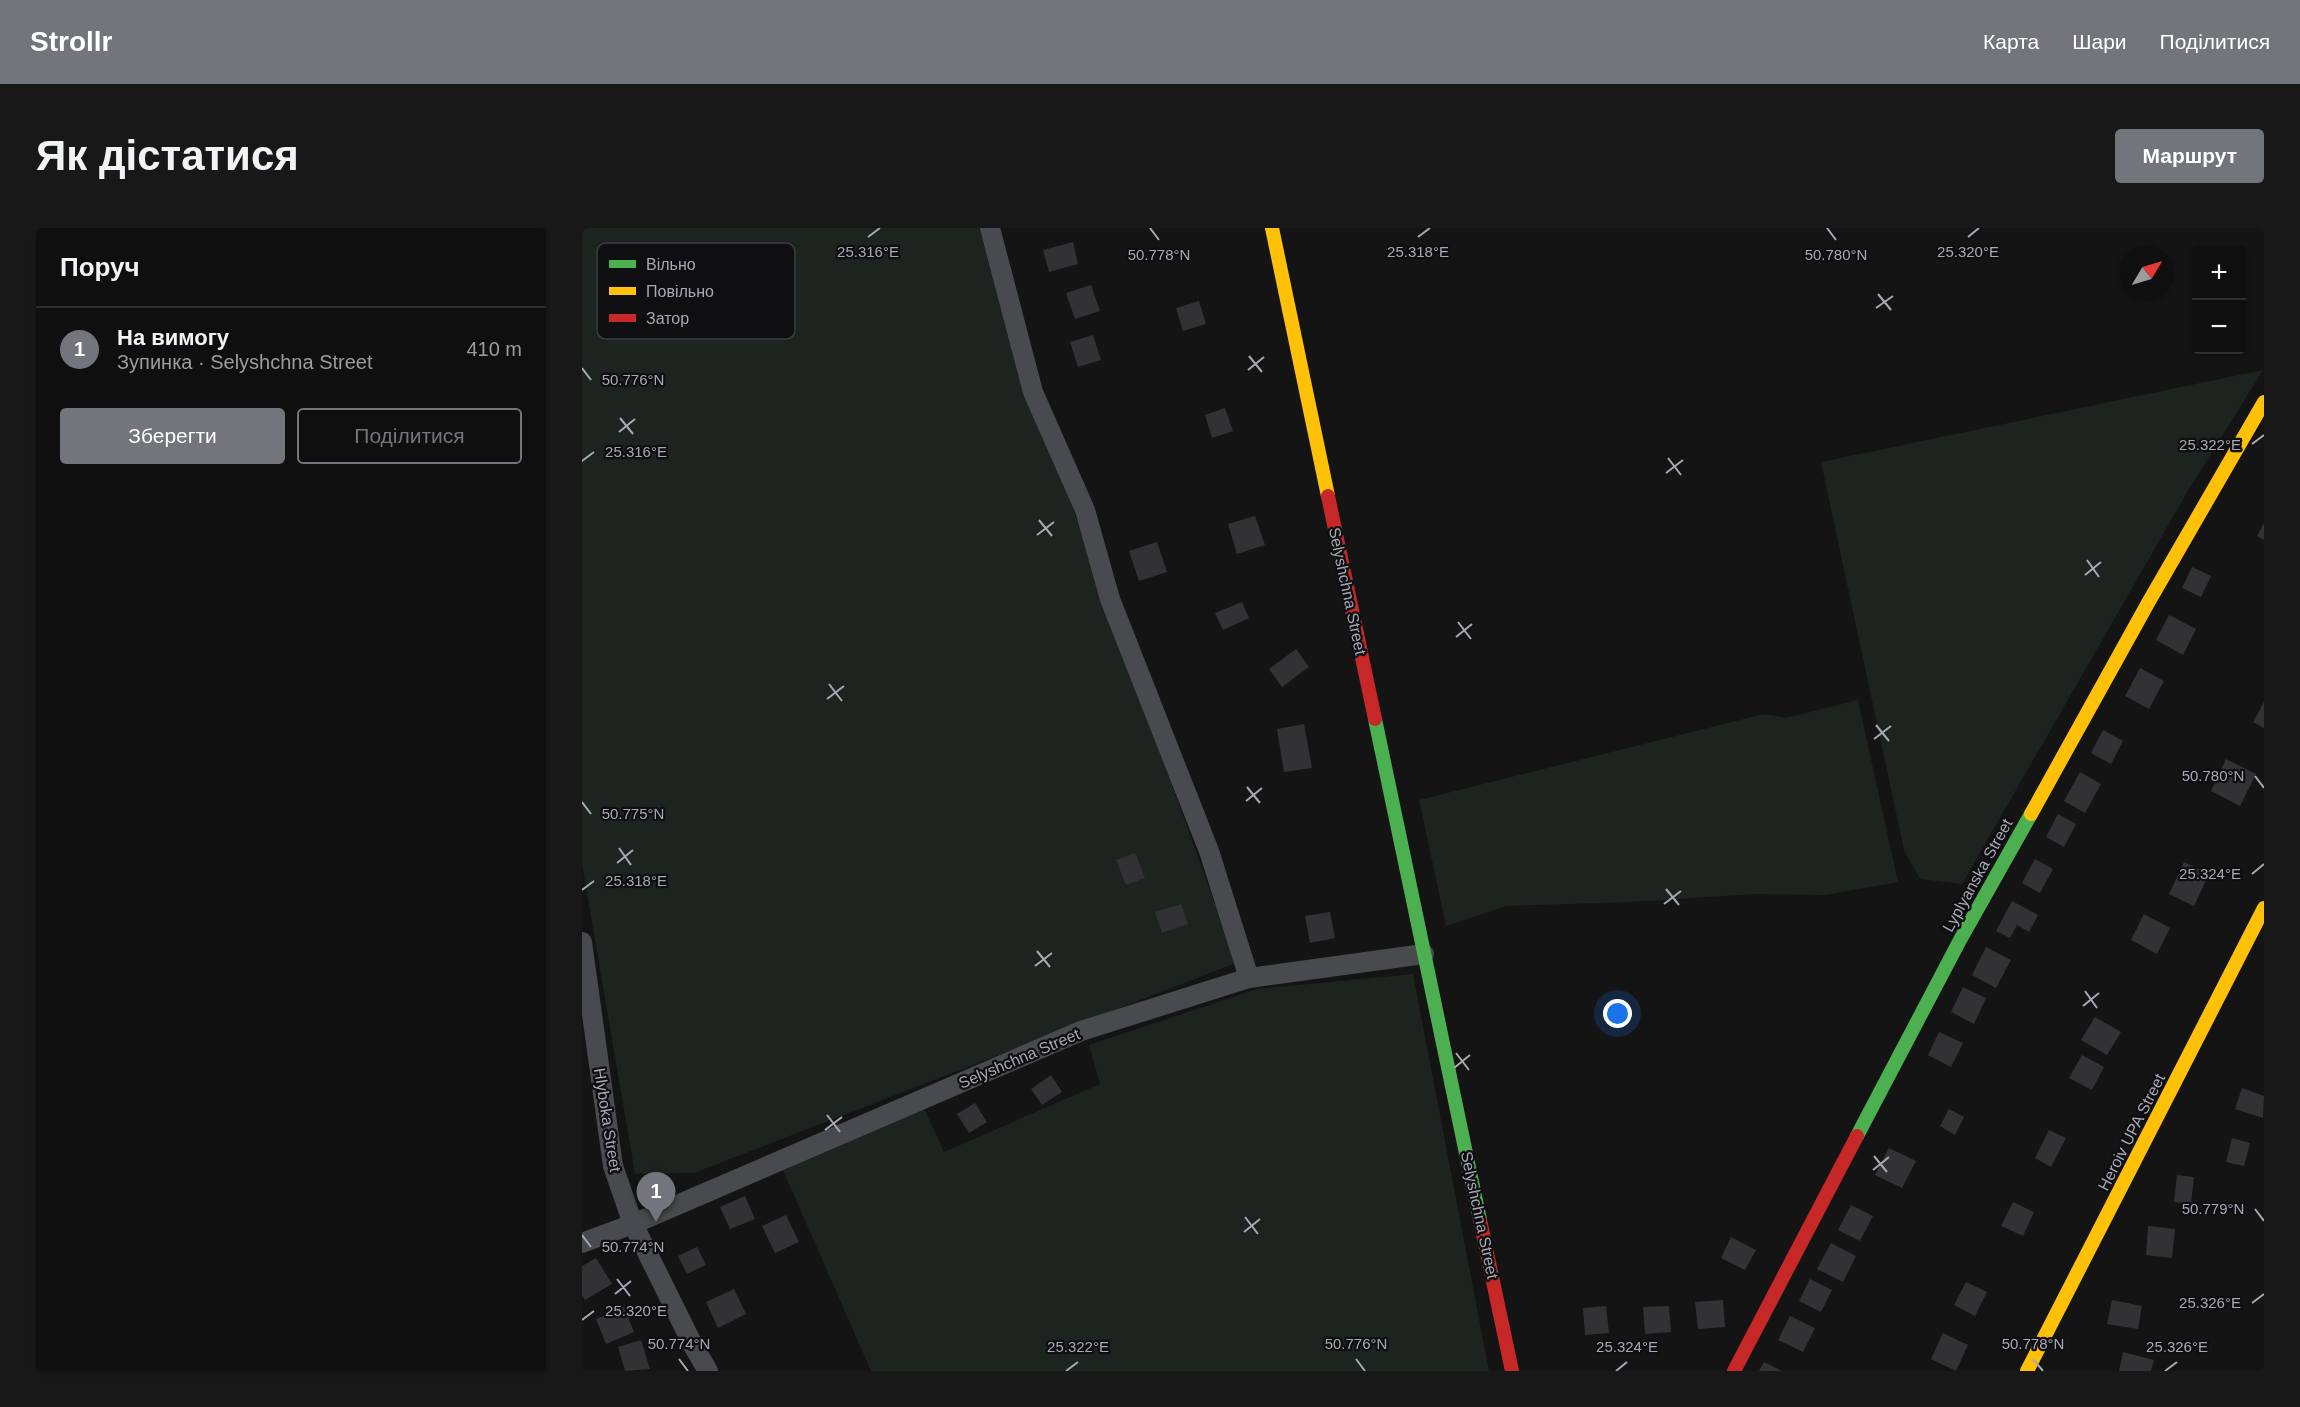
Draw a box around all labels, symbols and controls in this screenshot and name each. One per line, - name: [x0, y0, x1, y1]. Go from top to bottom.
- text: Strollr: [30, 26, 112, 57]
- text: Карта: [1983, 30, 2039, 53]
- text: Шари: [2072, 30, 2127, 53]
- text: Поділитися: [2160, 30, 2270, 53]
- button: Маршрут: [2115, 129, 2264, 183]
- text: Як дістатися: [36, 132, 299, 179]
- legend: [597, 243, 795, 339]
- text: 25.316°E: [837, 243, 899, 260]
- text: 25.318°E: [1387, 243, 1449, 260]
- text: 25.320°E: [1937, 243, 1999, 260]
- text: 50.778°N: [1128, 246, 1190, 263]
- text: 50.780°N: [1805, 246, 1867, 263]
- north arrow: [2120, 246, 2174, 300]
- map controls: [2192, 246, 2246, 354]
- button: +: [2192, 246, 2246, 300]
- text: Поруч: [60, 252, 140, 282]
- text: Вільно: [646, 256, 696, 273]
- text: Повільно: [646, 283, 714, 300]
- button: −: [2192, 300, 2246, 354]
- text: Затор: [646, 310, 689, 327]
- text: На вимогу: [117, 325, 229, 350]
- text: 1: [74, 338, 85, 360]
- text: 410 m: [466, 338, 522, 360]
- text: Зупинка · Selyshchna Street: [117, 351, 373, 373]
- text: 50.776°N: [602, 371, 664, 388]
- button: Зберегти: [60, 408, 285, 464]
- button: Поділитися: [297, 408, 522, 464]
- text: 25.322°E: [2179, 436, 2241, 453]
- text: 25.316°E: [605, 443, 667, 460]
- street label: Selyshchna Street: [1326, 526, 1369, 657]
- text: 50.780°N: [2182, 767, 2244, 784]
- text: 50.775°N: [602, 805, 664, 822]
- street label: Lyplyanska Street: [1939, 815, 2016, 935]
- text: 25.324°E: [2179, 865, 2241, 882]
- text: 25.318°E: [605, 872, 667, 889]
- your location: [1603, 999, 1632, 1028]
- street label: Selyshchna Street: [956, 1025, 1083, 1092]
- street label: Hlyboka Street: [591, 1067, 624, 1174]
- street label: Heroiv UPA Street: [2095, 1071, 2168, 1193]
- street label: Selyshchna Street: [1458, 1150, 1501, 1281]
- pin: 1: [636, 1172, 676, 1222]
- text: 50.779°N: [2182, 1200, 2244, 1217]
- text: 50.774°N: [602, 1238, 664, 1255]
- text: 25.326°E: [2179, 1294, 2241, 1311]
- text: 25.320°E: [605, 1302, 667, 1319]
- text: 50.774°N: [648, 1335, 710, 1352]
- text: 50.776°N: [1325, 1335, 1387, 1352]
- text: 50.778°N: [2002, 1335, 2064, 1352]
- text: 25.322°E: [1047, 1338, 1109, 1355]
- text: 25.324°E: [1596, 1338, 1658, 1355]
- text: 25.326°E: [2146, 1338, 2208, 1355]

